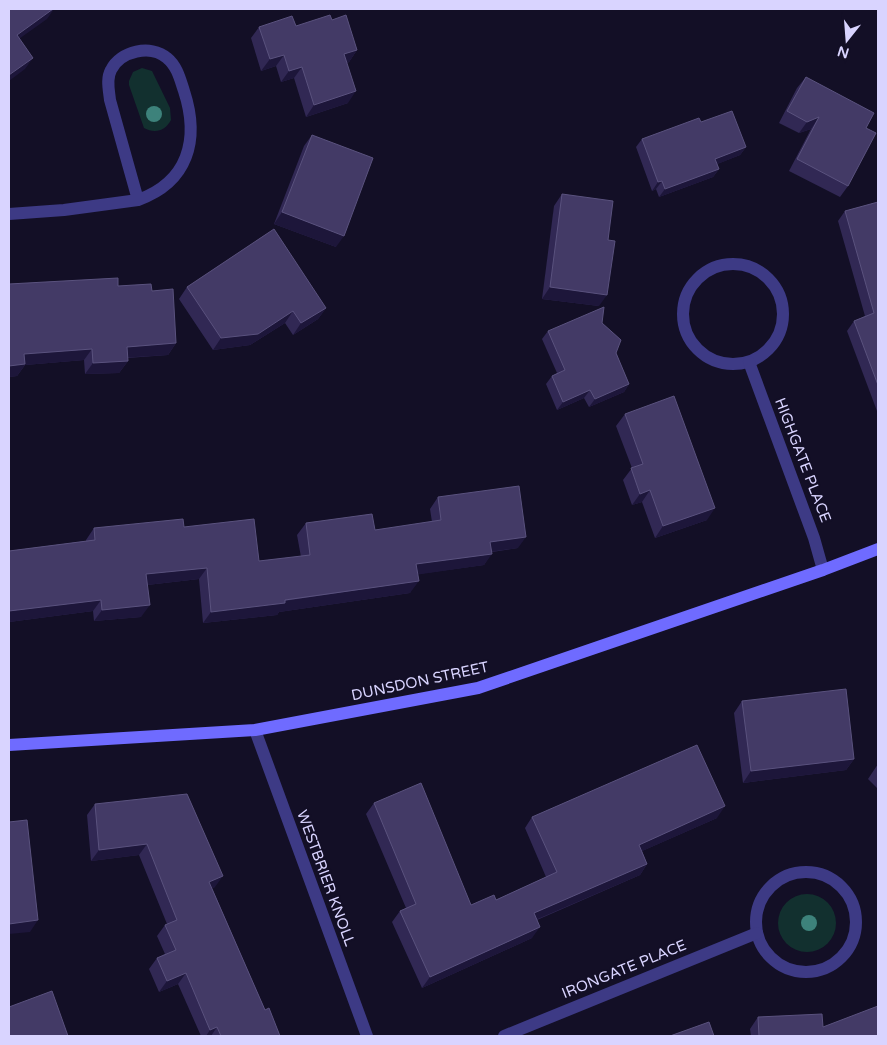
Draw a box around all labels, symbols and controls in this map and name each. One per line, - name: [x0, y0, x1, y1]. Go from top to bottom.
- north arrow: [822, 15, 872, 65]
- text: N: [835, 42, 851, 62]
- street label: HIGHGATE PLACE: [771, 395, 835, 525]
- street label: DUNSDON STREET: [350, 658, 490, 704]
- street label: WESTBRIER KNOLL: [293, 807, 359, 949]
- street label: IRONGATE PLACE: [559, 936, 689, 1002]

